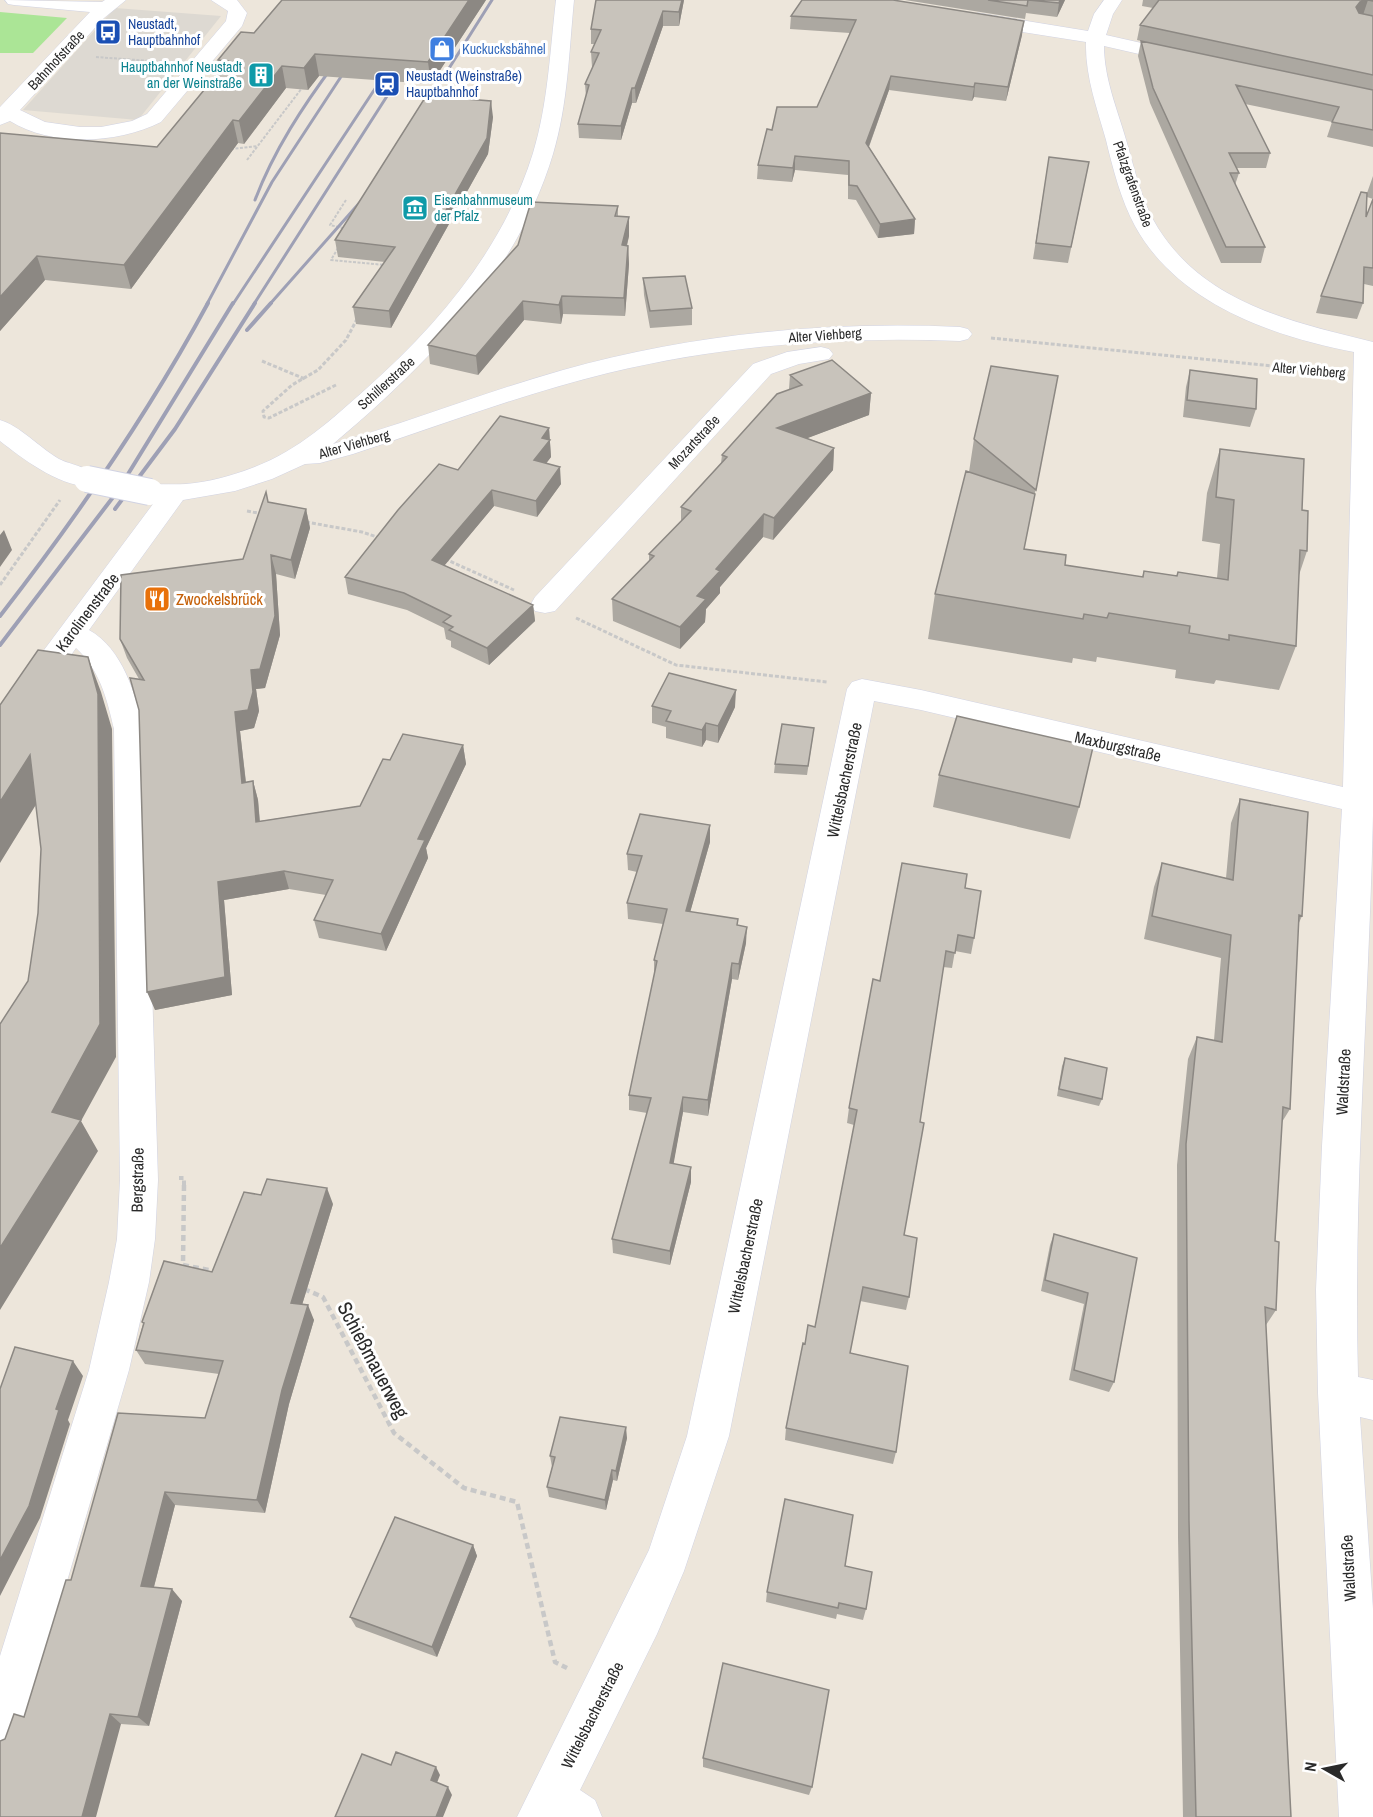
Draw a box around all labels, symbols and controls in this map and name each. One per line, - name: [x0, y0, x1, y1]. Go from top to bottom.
- place label: Neustadt, Hauptbahnhof: [128, 15, 201, 49]
- bus stop icon: Neustadt, Hauptbahnhof: [93, 17, 123, 47]
- street label: Bahnhofstraße: [24, 26, 88, 94]
- shop icon: Kuckucksbähnel: [427, 34, 457, 64]
- place label: Kuckucksbähnel: [462, 40, 546, 58]
- place label: Hauptbahnhof Neustadt an der Weinstraße: [121, 58, 242, 92]
- building icon: Hauptbahnhof Neustadt an der Weinstraße: [246, 60, 276, 90]
- place label: Neustadt (Weinstraße) Hauptbahnhof: [406, 67, 522, 101]
- station icon: Neustadt (Weinstraße) Hauptbahnhof: [372, 69, 402, 99]
- street label: Pfalzgrafenstraße: [1109, 138, 1157, 230]
- place label: Eisenbahnmuseum der Pfalz: [434, 191, 533, 225]
- museum icon: Eisenbahnmuseum der Pfalz: [400, 193, 430, 223]
- street label: Alter Viehberg: [787, 323, 863, 347]
- street label: Schillerstraße: [354, 353, 418, 413]
- street label: Alter Viehberg: [1271, 358, 1347, 382]
- street label: Mozartstraße: [664, 411, 724, 473]
- street label: Alter Viehberg: [315, 425, 392, 463]
- street label: Karolinenstraße: [50, 568, 124, 656]
- restaurant icon: Zwockelsbrück: [142, 584, 172, 614]
- place label: Zwockelsbrück: [176, 588, 263, 610]
- street label: Wittelsbacherstraße: [821, 720, 867, 840]
- street label: Maxburgstraße: [1073, 725, 1163, 767]
- street label: Waldstraße: [1330, 1048, 1356, 1116]
- street label: Bergstraße: [125, 1147, 149, 1213]
- street label: Wittelsbacherstraße: [722, 1196, 768, 1316]
- street label: Schießmauerweg: [331, 1297, 416, 1423]
- street label: Waldstraße: [1335, 1534, 1361, 1602]
- street label: Wittelsbacherstraße: [556, 1658, 628, 1772]
- north arrow: [1295, 1739, 1355, 1799]
- text: N: [1299, 1760, 1322, 1773]

